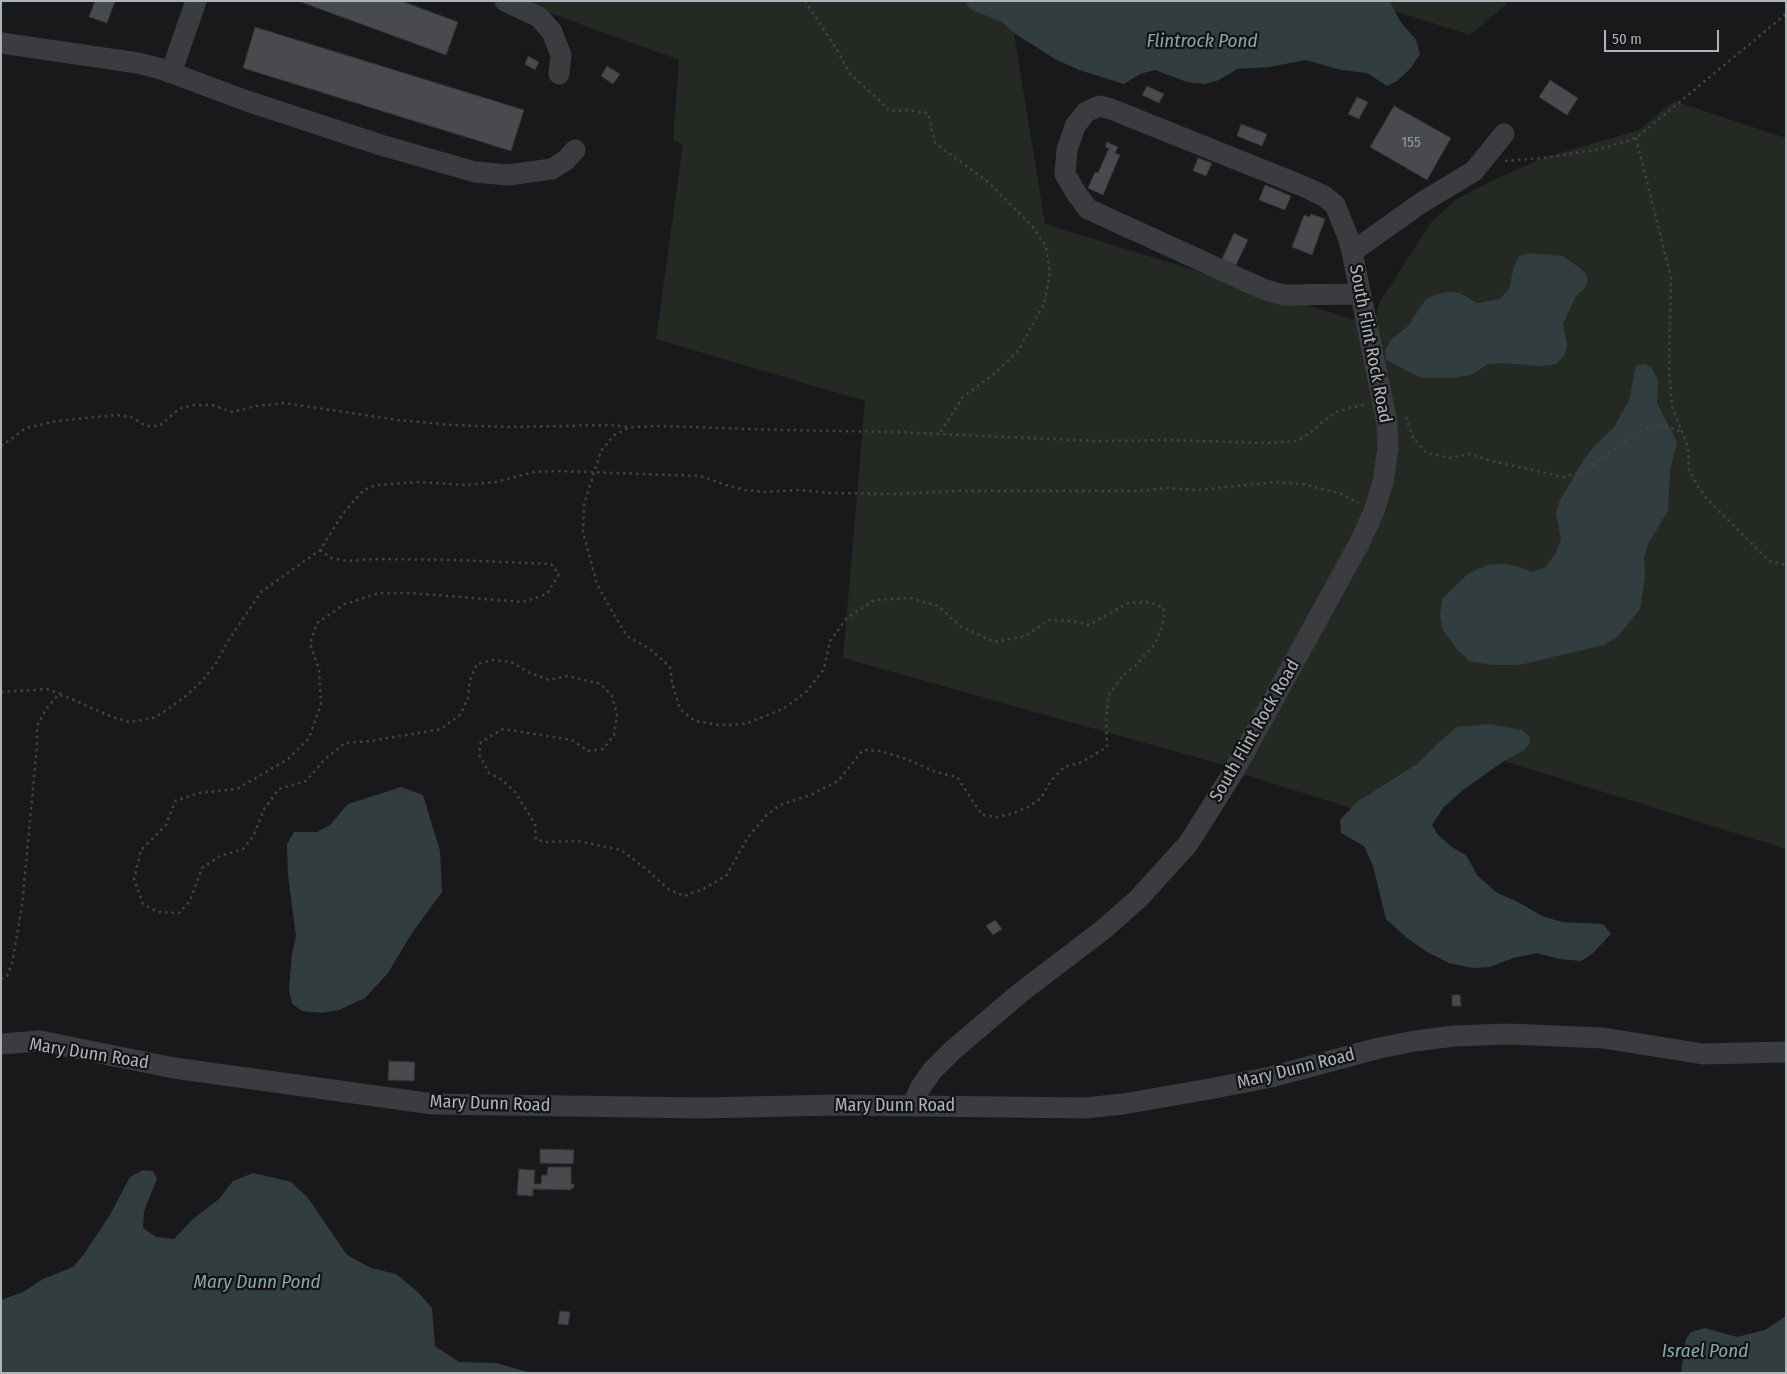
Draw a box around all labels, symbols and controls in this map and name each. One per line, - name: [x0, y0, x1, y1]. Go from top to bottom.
- scale bar: [1607, 20, 1722, 52]
- text: 50 m: [1612, 30, 1642, 48]
- water label: Flintrock Pond: [1146, 31, 1258, 53]
- house number: 155: [1401, 134, 1421, 152]
- street label: South Flint Rock Road: [1344, 263, 1396, 425]
- street label: South Flint Rock Road: [1205, 656, 1305, 806]
- street label: Mary Dunn Road: [28, 1034, 150, 1074]
- street label: Mary Dunn Road: [1235, 1044, 1357, 1094]
- street label: Mary Dunn Road: [429, 1091, 551, 1117]
- street label: Mary Dunn Road: [835, 1095, 955, 1117]
- water label: Mary Dunn Pond: [193, 1272, 321, 1294]
- water label: Israel Pond: [1662, 1341, 1748, 1363]

